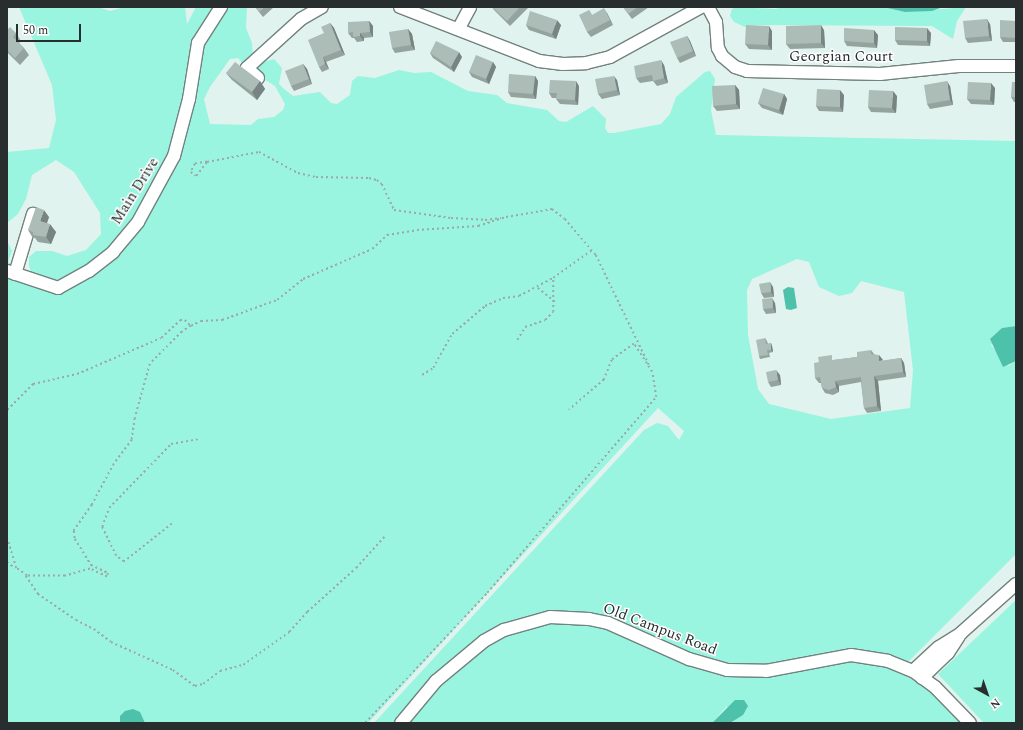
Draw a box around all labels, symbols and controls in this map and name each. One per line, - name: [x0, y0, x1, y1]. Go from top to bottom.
- scale bar: [18, 16, 83, 42]
- text: 50 m: [23, 21, 48, 40]
- street label: Georgian Court: [789, 48, 893, 66]
- street label: Main Drive: [107, 154, 163, 228]
- street label: Old Campus Road: [600, 599, 720, 659]
- north arrow: [967, 674, 1007, 714]
- text: N: [986, 694, 1004, 713]

